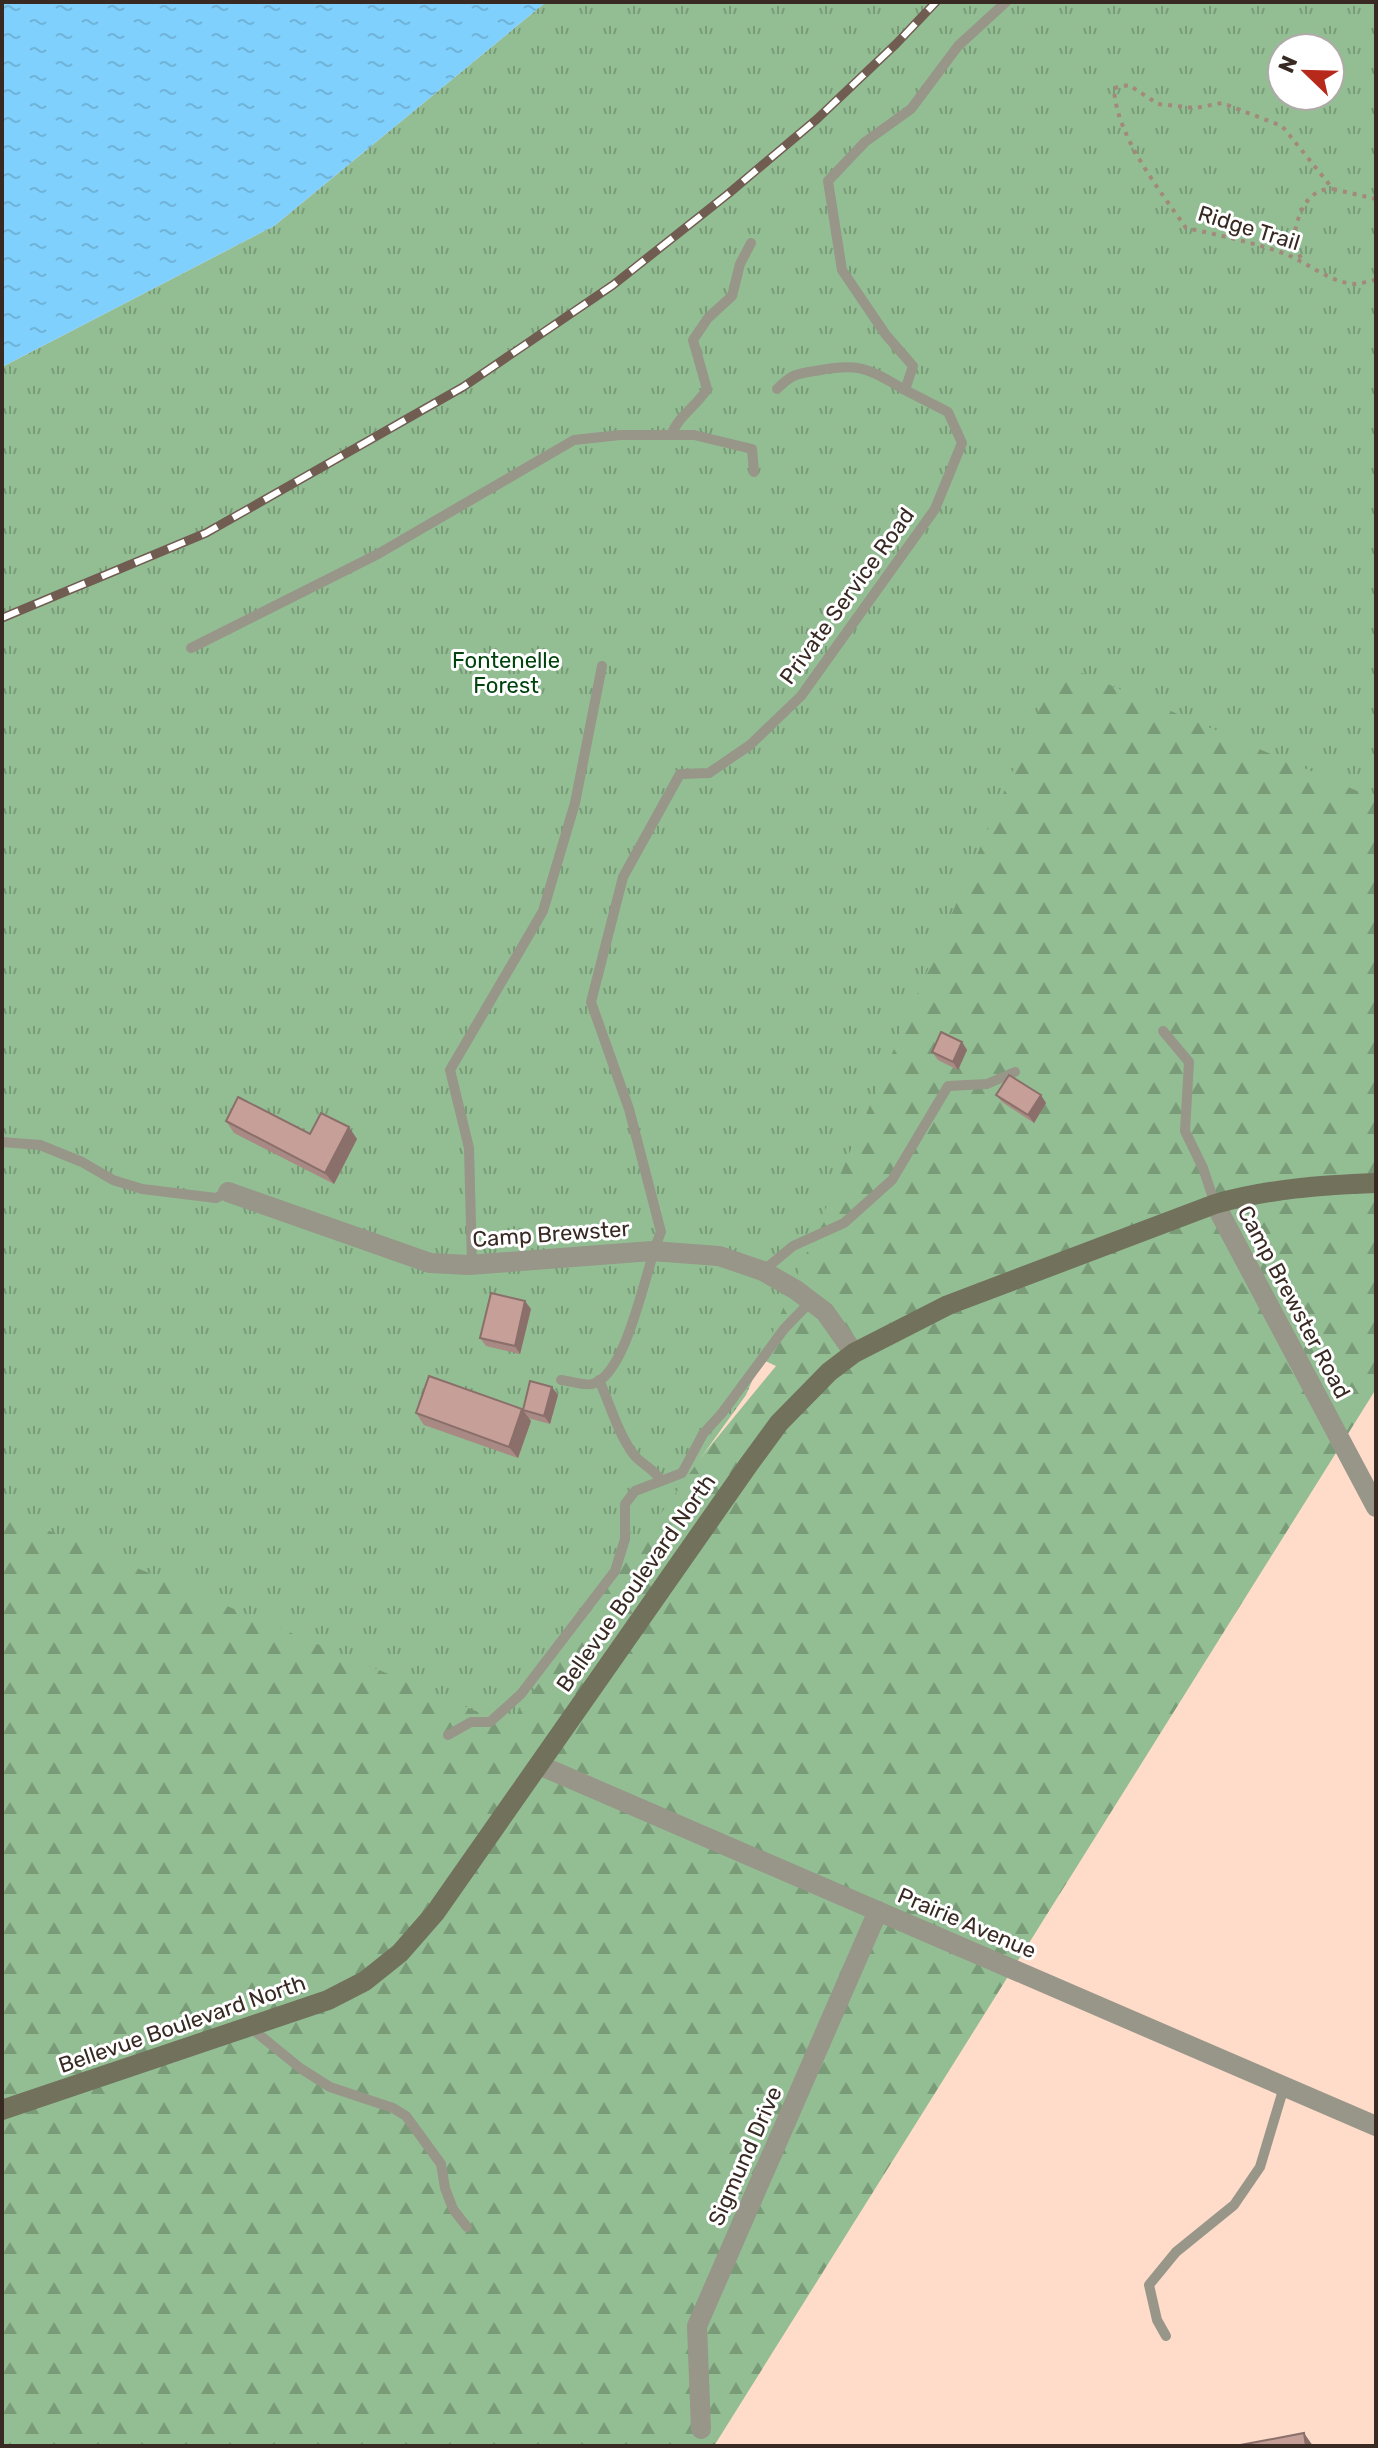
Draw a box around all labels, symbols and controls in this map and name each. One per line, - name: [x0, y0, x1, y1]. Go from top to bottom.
- north arrow: [1266, 32, 1346, 112]
- text: N: [1273, 52, 1304, 77]
- street label: Ridge Trail: [1195, 200, 1303, 256]
- street label: Private Service Road: [774, 502, 920, 690]
- park label: Fontenelle Forest: [452, 647, 560, 699]
- street label: Camp Brewster Road: [1232, 1201, 1356, 1403]
- street label: Camp Brewster: [471, 1215, 631, 1253]
- street label: Bellevue Boulevard North: [551, 1469, 721, 1697]
- street label: Prairie Avenue: [894, 1882, 1040, 1964]
- street label: Bellevue Boulevard North: [55, 1969, 309, 2079]
- street label: Sigmund Drive: [702, 2082, 788, 2230]

